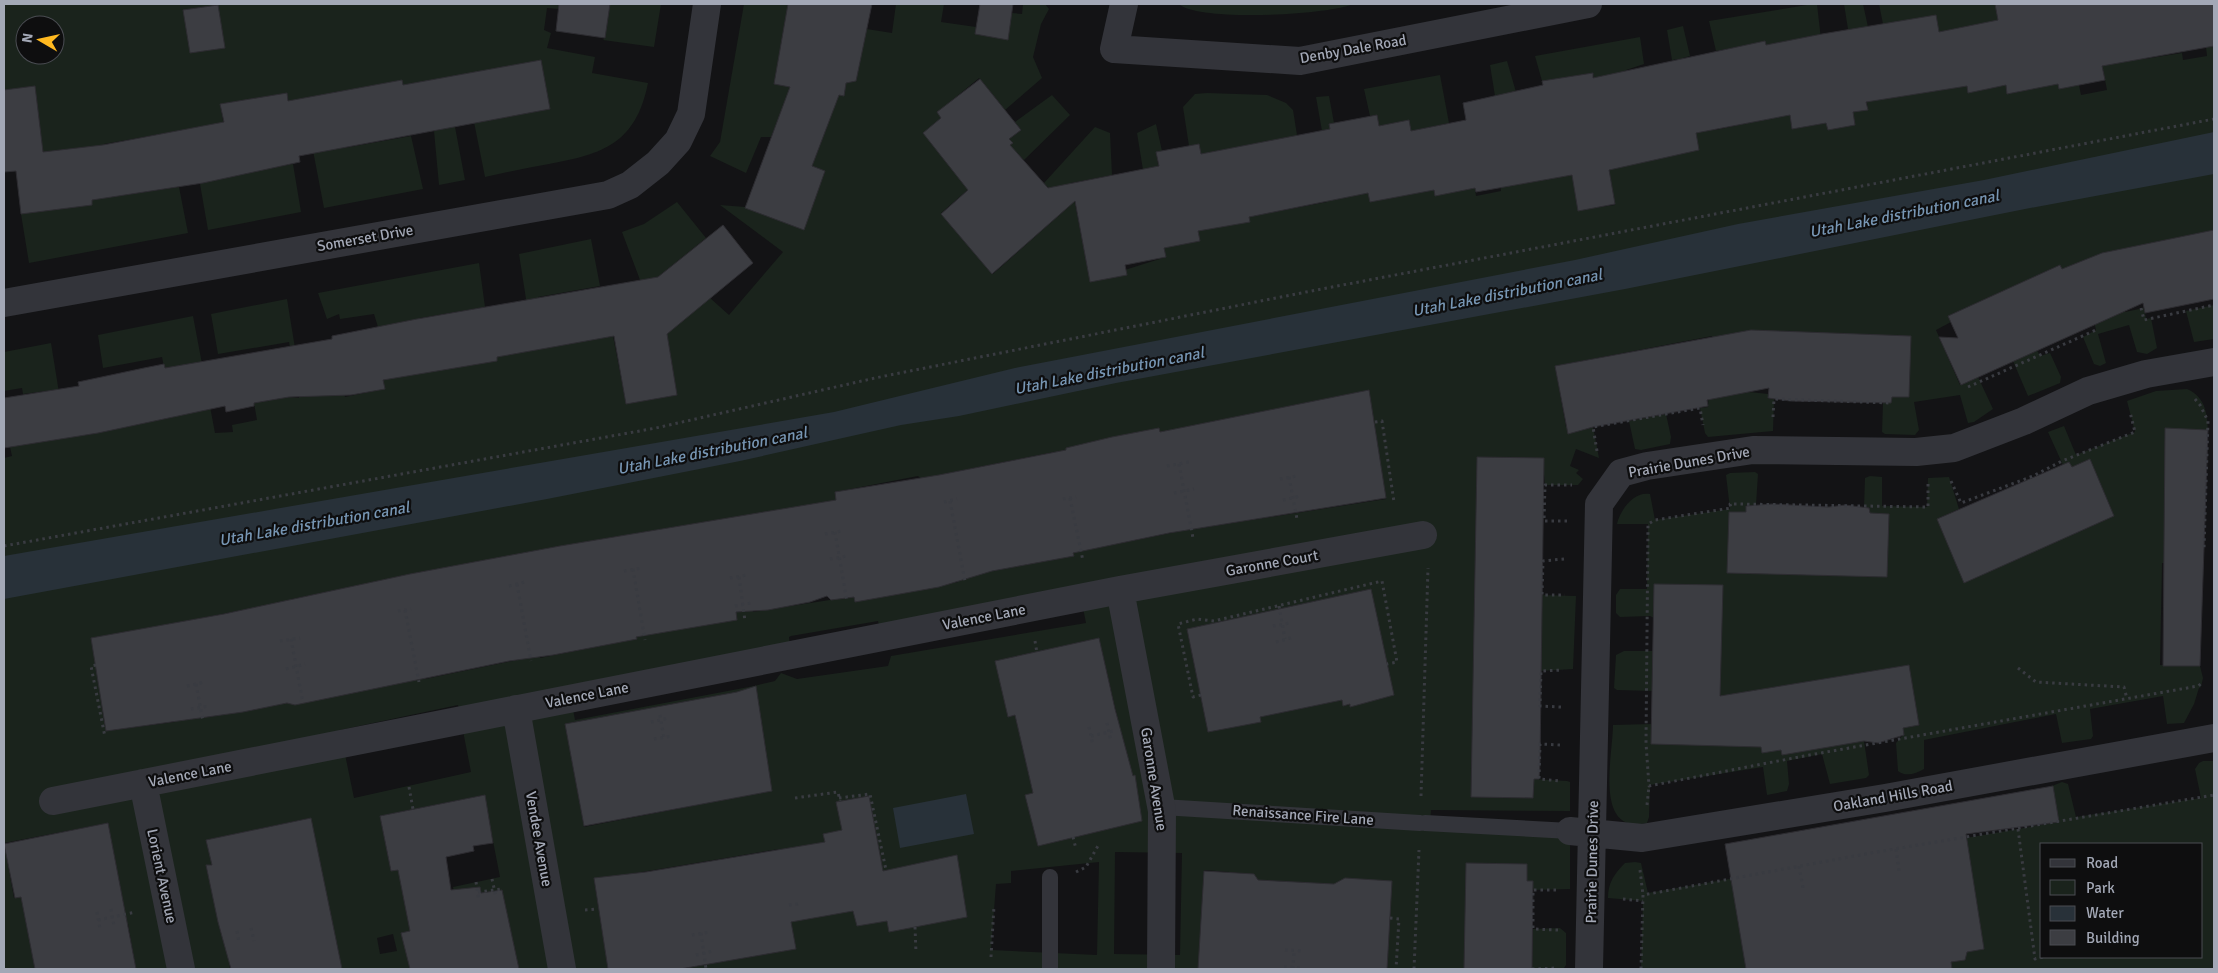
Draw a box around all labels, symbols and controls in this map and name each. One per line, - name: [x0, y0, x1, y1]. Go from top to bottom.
- north arrow: [15, 15, 65, 65]
- street label: Denby Dale Road: [1298, 31, 1408, 67]
- text: N: [18, 32, 37, 44]
- water label: Utah Lake distribution canal: [1808, 185, 2002, 242]
- street label: Somerset Drive: [316, 221, 414, 255]
- water label: Utah Lake distribution canal: [1411, 264, 1605, 321]
- water label: Utah Lake distribution canal: [1013, 342, 1207, 399]
- water label: Utah Lake distribution canal: [616, 422, 810, 479]
- street label: Prairie Dunes Drive: [1627, 442, 1751, 482]
- water label: Utah Lake distribution canal: [217, 497, 412, 551]
- street label: Garonne Court: [1224, 546, 1320, 580]
- street label: Valence Lane: [941, 600, 1027, 634]
- street label: Valence Lane: [544, 678, 630, 712]
- street label: Garonne Avenue: [1137, 726, 1171, 832]
- street label: Valence Lane: [147, 757, 233, 791]
- street label: Oakland Hills Road: [1832, 777, 1954, 815]
- street label: Vendee Avenue: [522, 790, 556, 888]
- street label: Prairie Dunes Drive: [1582, 800, 1602, 924]
- street label: Renaissance Fire Lane: [1232, 801, 1374, 829]
- street label: Lorient Avenue: [143, 827, 181, 925]
- legend: [2040, 843, 2203, 958]
- text: Road: [2086, 854, 2118, 872]
- text: Park: [2086, 879, 2115, 897]
- text: Water: [2086, 904, 2124, 922]
- text: Building: [2086, 929, 2140, 947]

